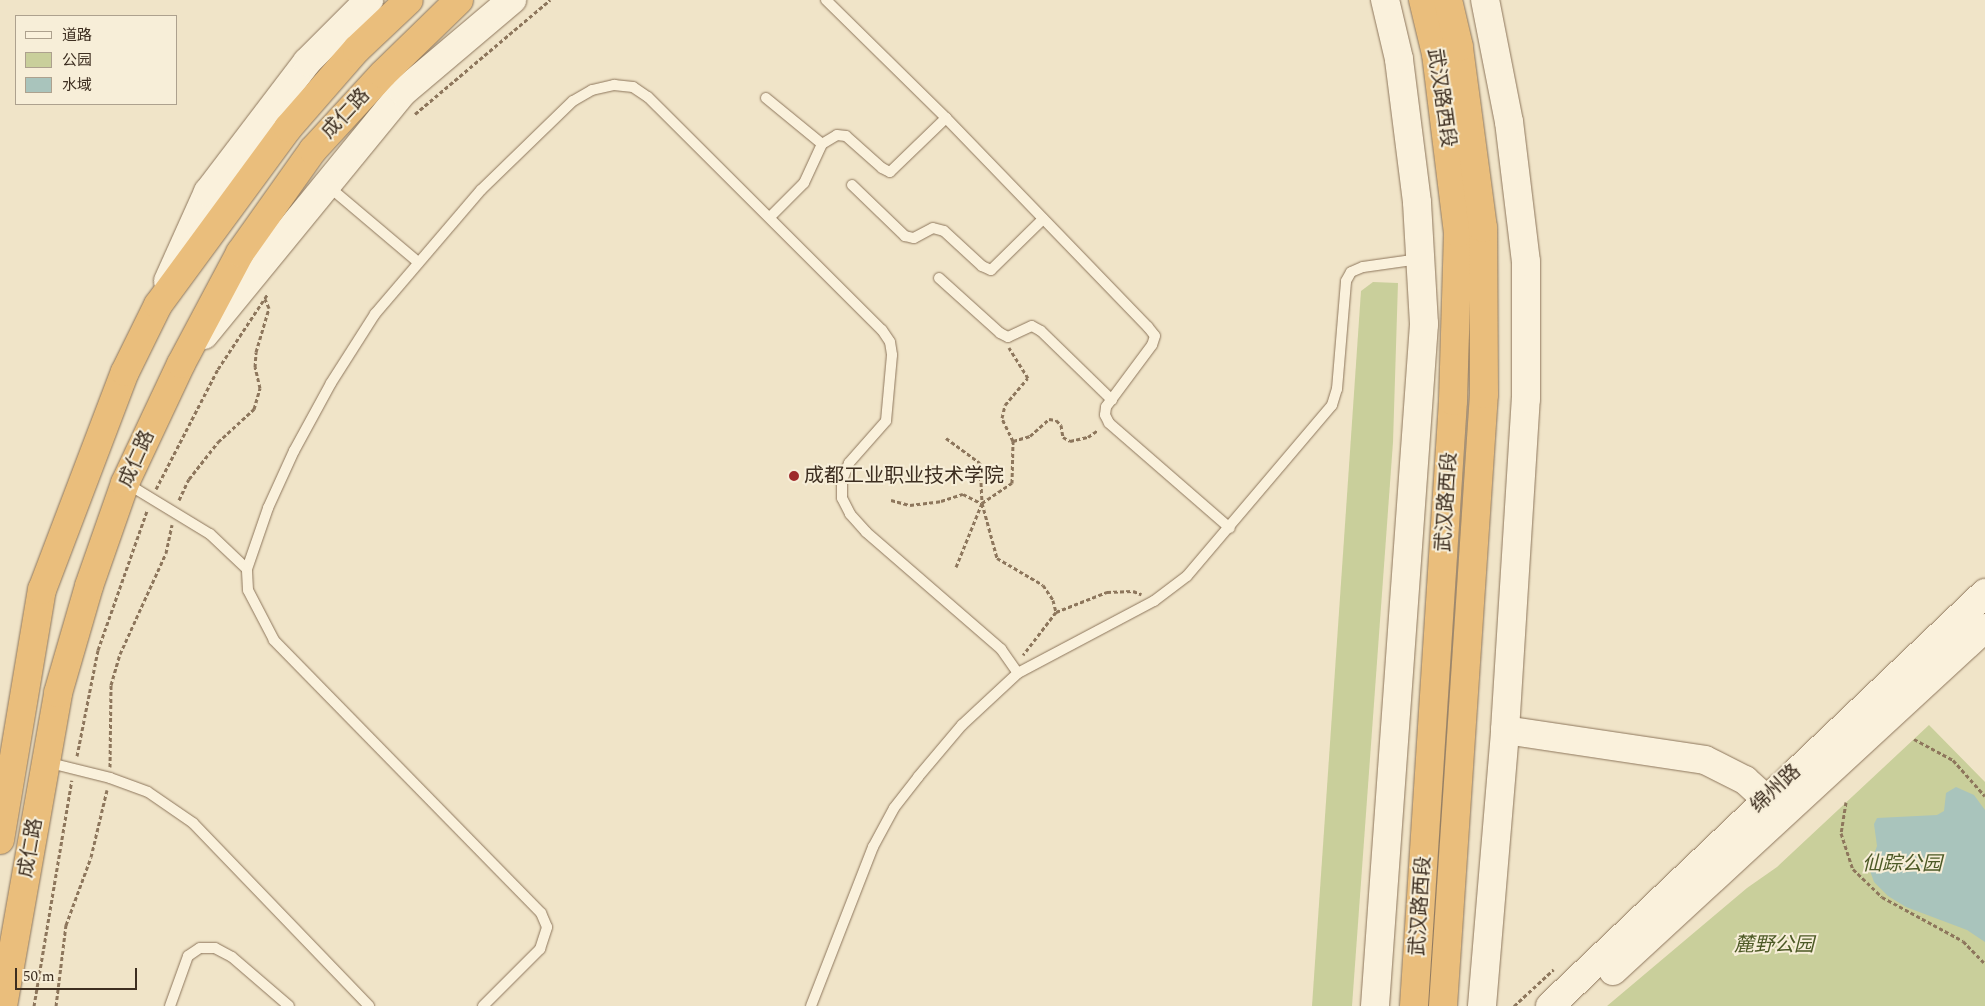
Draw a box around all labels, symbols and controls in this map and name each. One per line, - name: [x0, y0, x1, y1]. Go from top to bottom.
- legend: [15, 15, 178, 105]
- text: 道路: [62, 24, 92, 47]
- street label: 武汉路西段: [1422, 47, 1460, 149]
- text: 公园: [62, 49, 92, 72]
- text: 水域: [62, 74, 92, 97]
- street label: 成仁路: [317, 84, 375, 144]
- street label: 成仁路: [114, 427, 160, 491]
- street label: 武汉路西段: [1432, 451, 1462, 553]
- place label: 成都工业职业技术学院: [804, 464, 1004, 488]
- marker: 成都工业职业技术学院: [788, 470, 800, 482]
- street label: 绵州路: [1746, 760, 1806, 818]
- street label: 成仁路: [14, 816, 48, 880]
- park label: 仙踪公园: [1862, 852, 1942, 876]
- street label: 武汉路西段: [1406, 855, 1436, 957]
- park label: 麓野公园: [1734, 933, 1814, 957]
- scale bar: [18, 958, 140, 990]
- text: 50 m: [23, 965, 55, 988]

